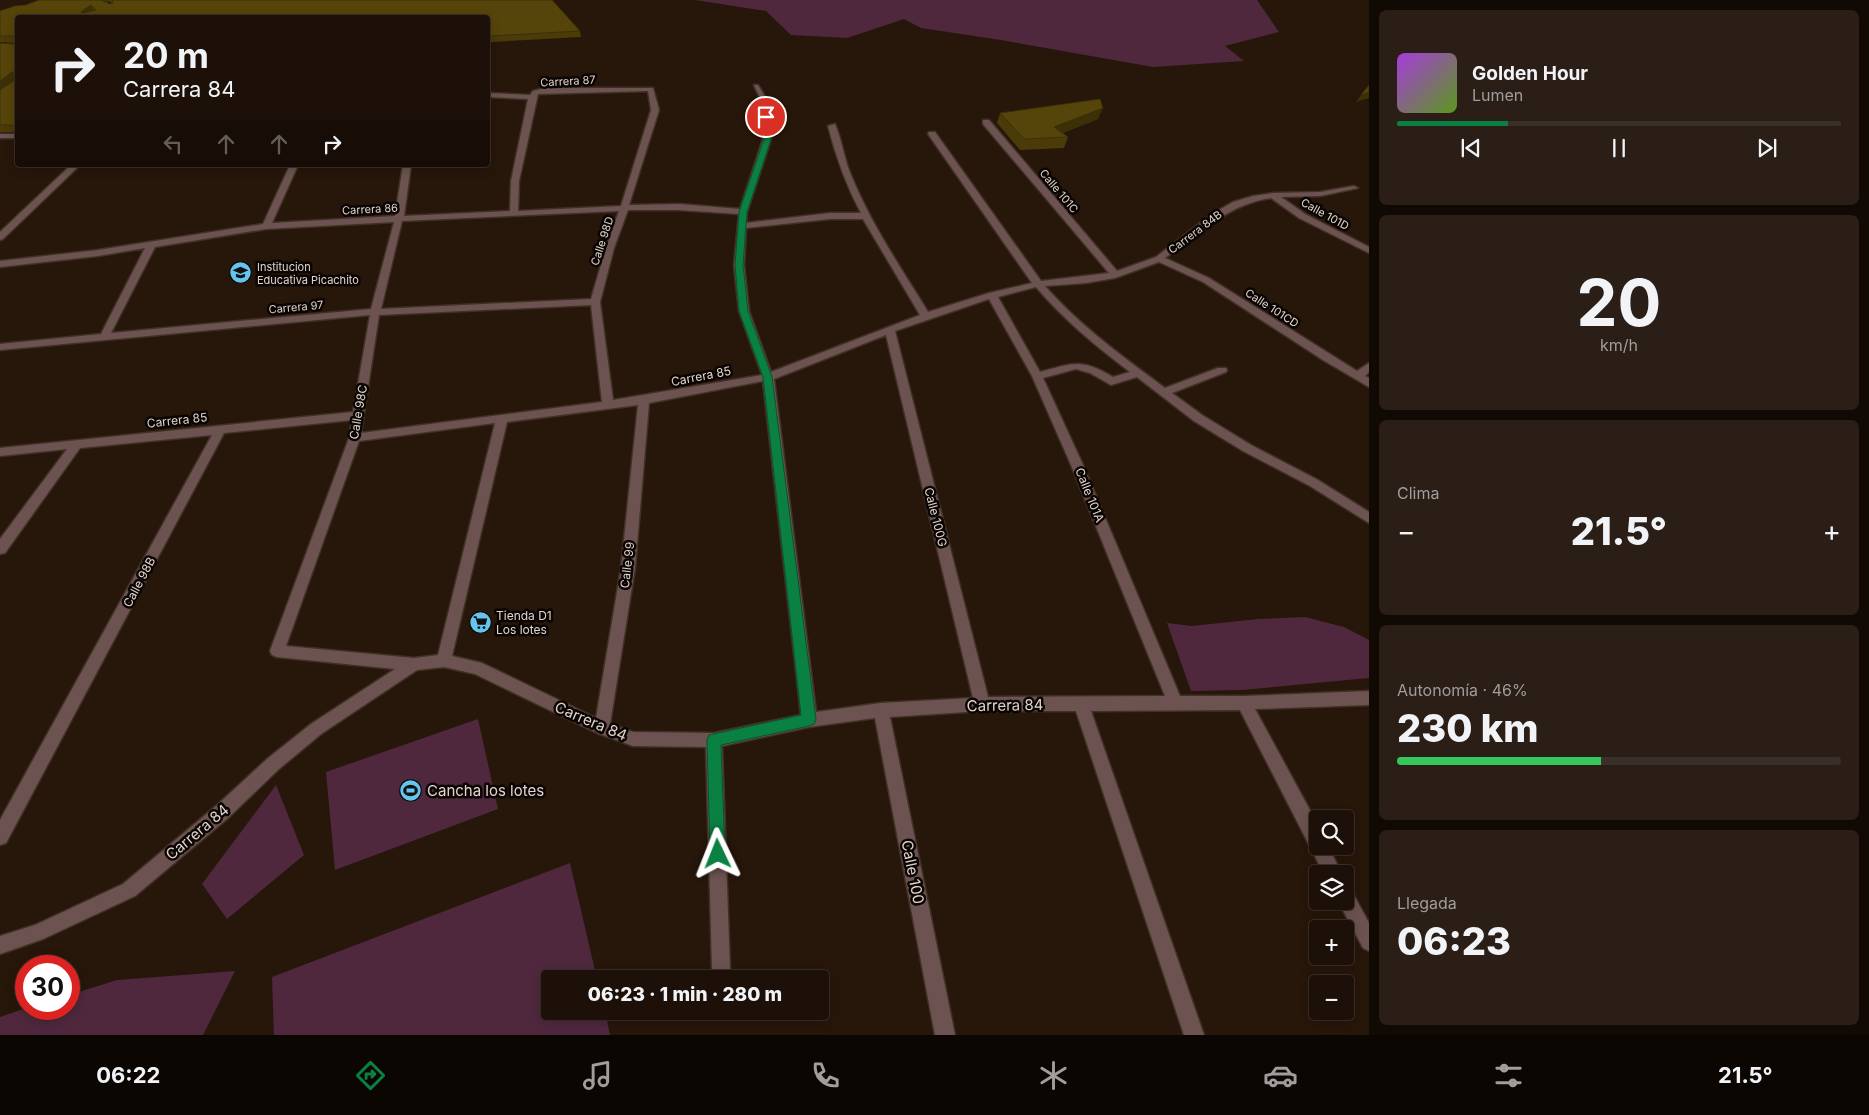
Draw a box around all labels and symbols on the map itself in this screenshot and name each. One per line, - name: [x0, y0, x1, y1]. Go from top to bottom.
- street label: Carrera 87: [540, 73, 596, 89]
- pin: [745, 96, 787, 138]
- street label: Calle 101C: [1037, 166, 1081, 216]
- street label: Calle 101D: [1298, 195, 1352, 233]
- street label: Carrera 86: [342, 201, 398, 217]
- street label: Carrera 84B: [1165, 207, 1225, 257]
- street label: Calle 98D: [588, 215, 616, 267]
- place label: Institucion Educativa Picachito: [257, 260, 359, 287]
- school or university icon: Institucion Educativa Picachito: [229, 261, 253, 285]
- street label: Calle 101CD: [1243, 286, 1301, 330]
- street label: Carrera 97: [268, 298, 324, 316]
- street label: Carrera 85: [670, 363, 732, 389]
- street label: Calle 98C: [346, 383, 370, 441]
- street label: Carrera 85: [146, 409, 208, 431]
- street label: Calle 101A: [1072, 466, 1108, 524]
- street label: Calle 100G: [921, 486, 951, 548]
- street label: Calle 99: [617, 541, 637, 589]
- street label: Calle 98B: [120, 554, 158, 610]
- place label: Tienda D1 Los lotes: [496, 608, 552, 637]
- supermarket icon: Tienda D1 Los lotes: [468, 610, 492, 634]
- street label: Carrera 84: [967, 695, 1043, 715]
- street label: Carrera 84: [552, 697, 630, 745]
- sports icon: Cancha los lotes: [399, 778, 423, 802]
- place label: Cancha los lotes: [427, 781, 544, 800]
- street label: Carrera 84: [162, 800, 232, 864]
- position arrow: [691, 827, 743, 879]
- street label: Calle 100: [898, 838, 928, 906]
- speed limit sign: 30: [15, 955, 80, 1020]

